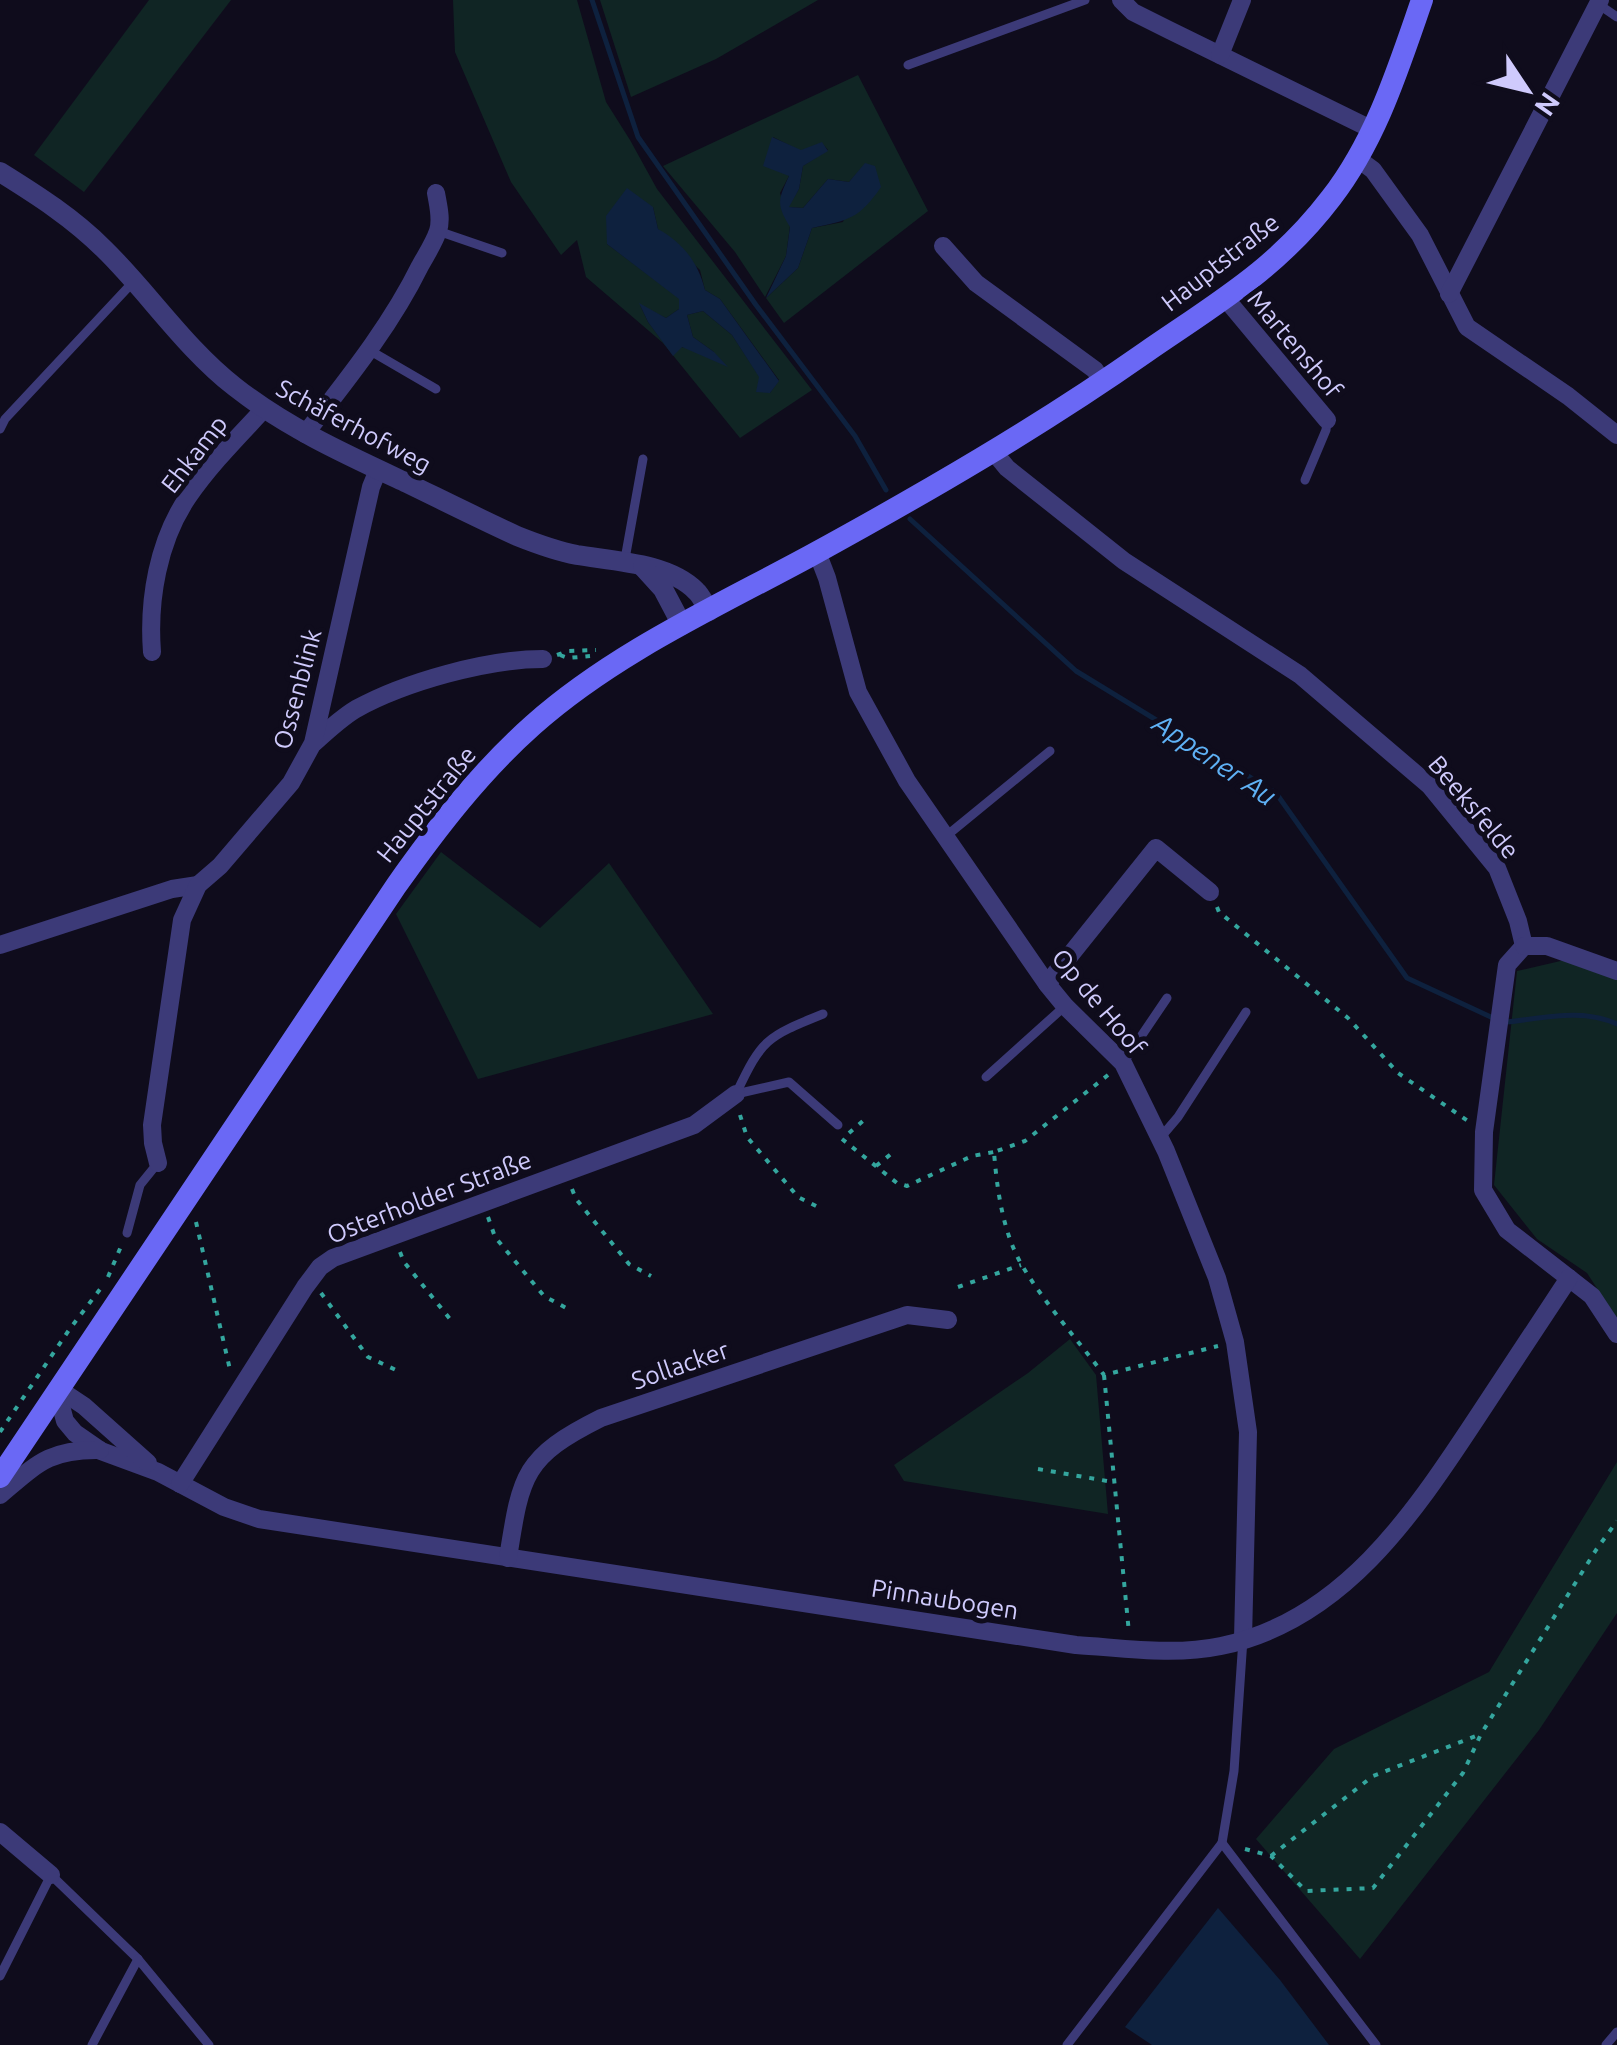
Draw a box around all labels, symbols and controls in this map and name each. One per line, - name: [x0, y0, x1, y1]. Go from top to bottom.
- north arrow: [1477, 40, 1577, 140]
- text: N: [1529, 87, 1567, 122]
- street label: Hauptstraße: [1156, 208, 1284, 316]
- street label: Martenshof: [1242, 285, 1348, 404]
- street label: Schäferhofweg: [272, 373, 436, 479]
- street label: Ehkamp: [155, 410, 233, 498]
- street label: Ossenblink: [268, 625, 327, 752]
- water label: Appener Au: [1146, 705, 1282, 811]
- street label: Hauptstraße: [371, 740, 481, 868]
- street label: Beeksfelde: [1423, 750, 1525, 864]
- street label: Op de Hoof: [1046, 943, 1152, 1061]
- street label: Osterholder Straße: [323, 1145, 535, 1249]
- street label: Sollacker: [628, 1335, 733, 1395]
- street label: Pinnaubogen: [870, 1574, 1020, 1624]

